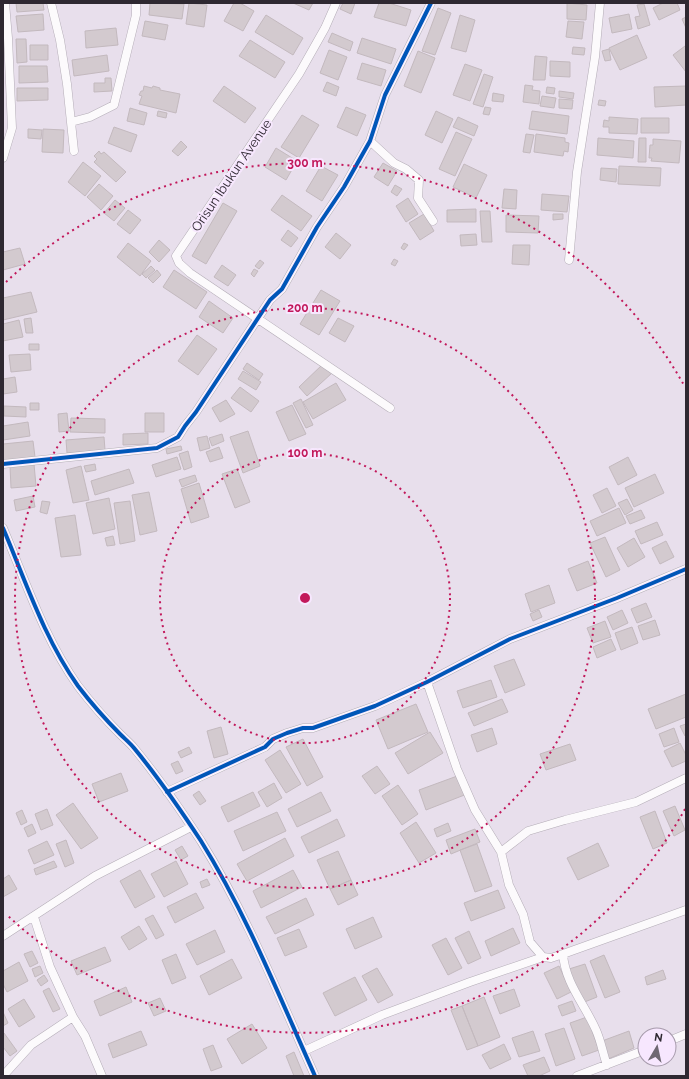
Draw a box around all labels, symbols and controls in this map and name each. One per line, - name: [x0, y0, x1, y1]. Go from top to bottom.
- street label: Orisun Ibukun Avenue: [188, 116, 275, 234]
- text: 300 m: [287, 156, 323, 170]
- text: 200 m: [287, 301, 323, 315]
- text: 100 m: [288, 446, 322, 460]
- centre of rings: [298, 591, 312, 605]
- north arrow: [637, 1027, 677, 1067]
- text: N: [653, 1031, 664, 1045]

